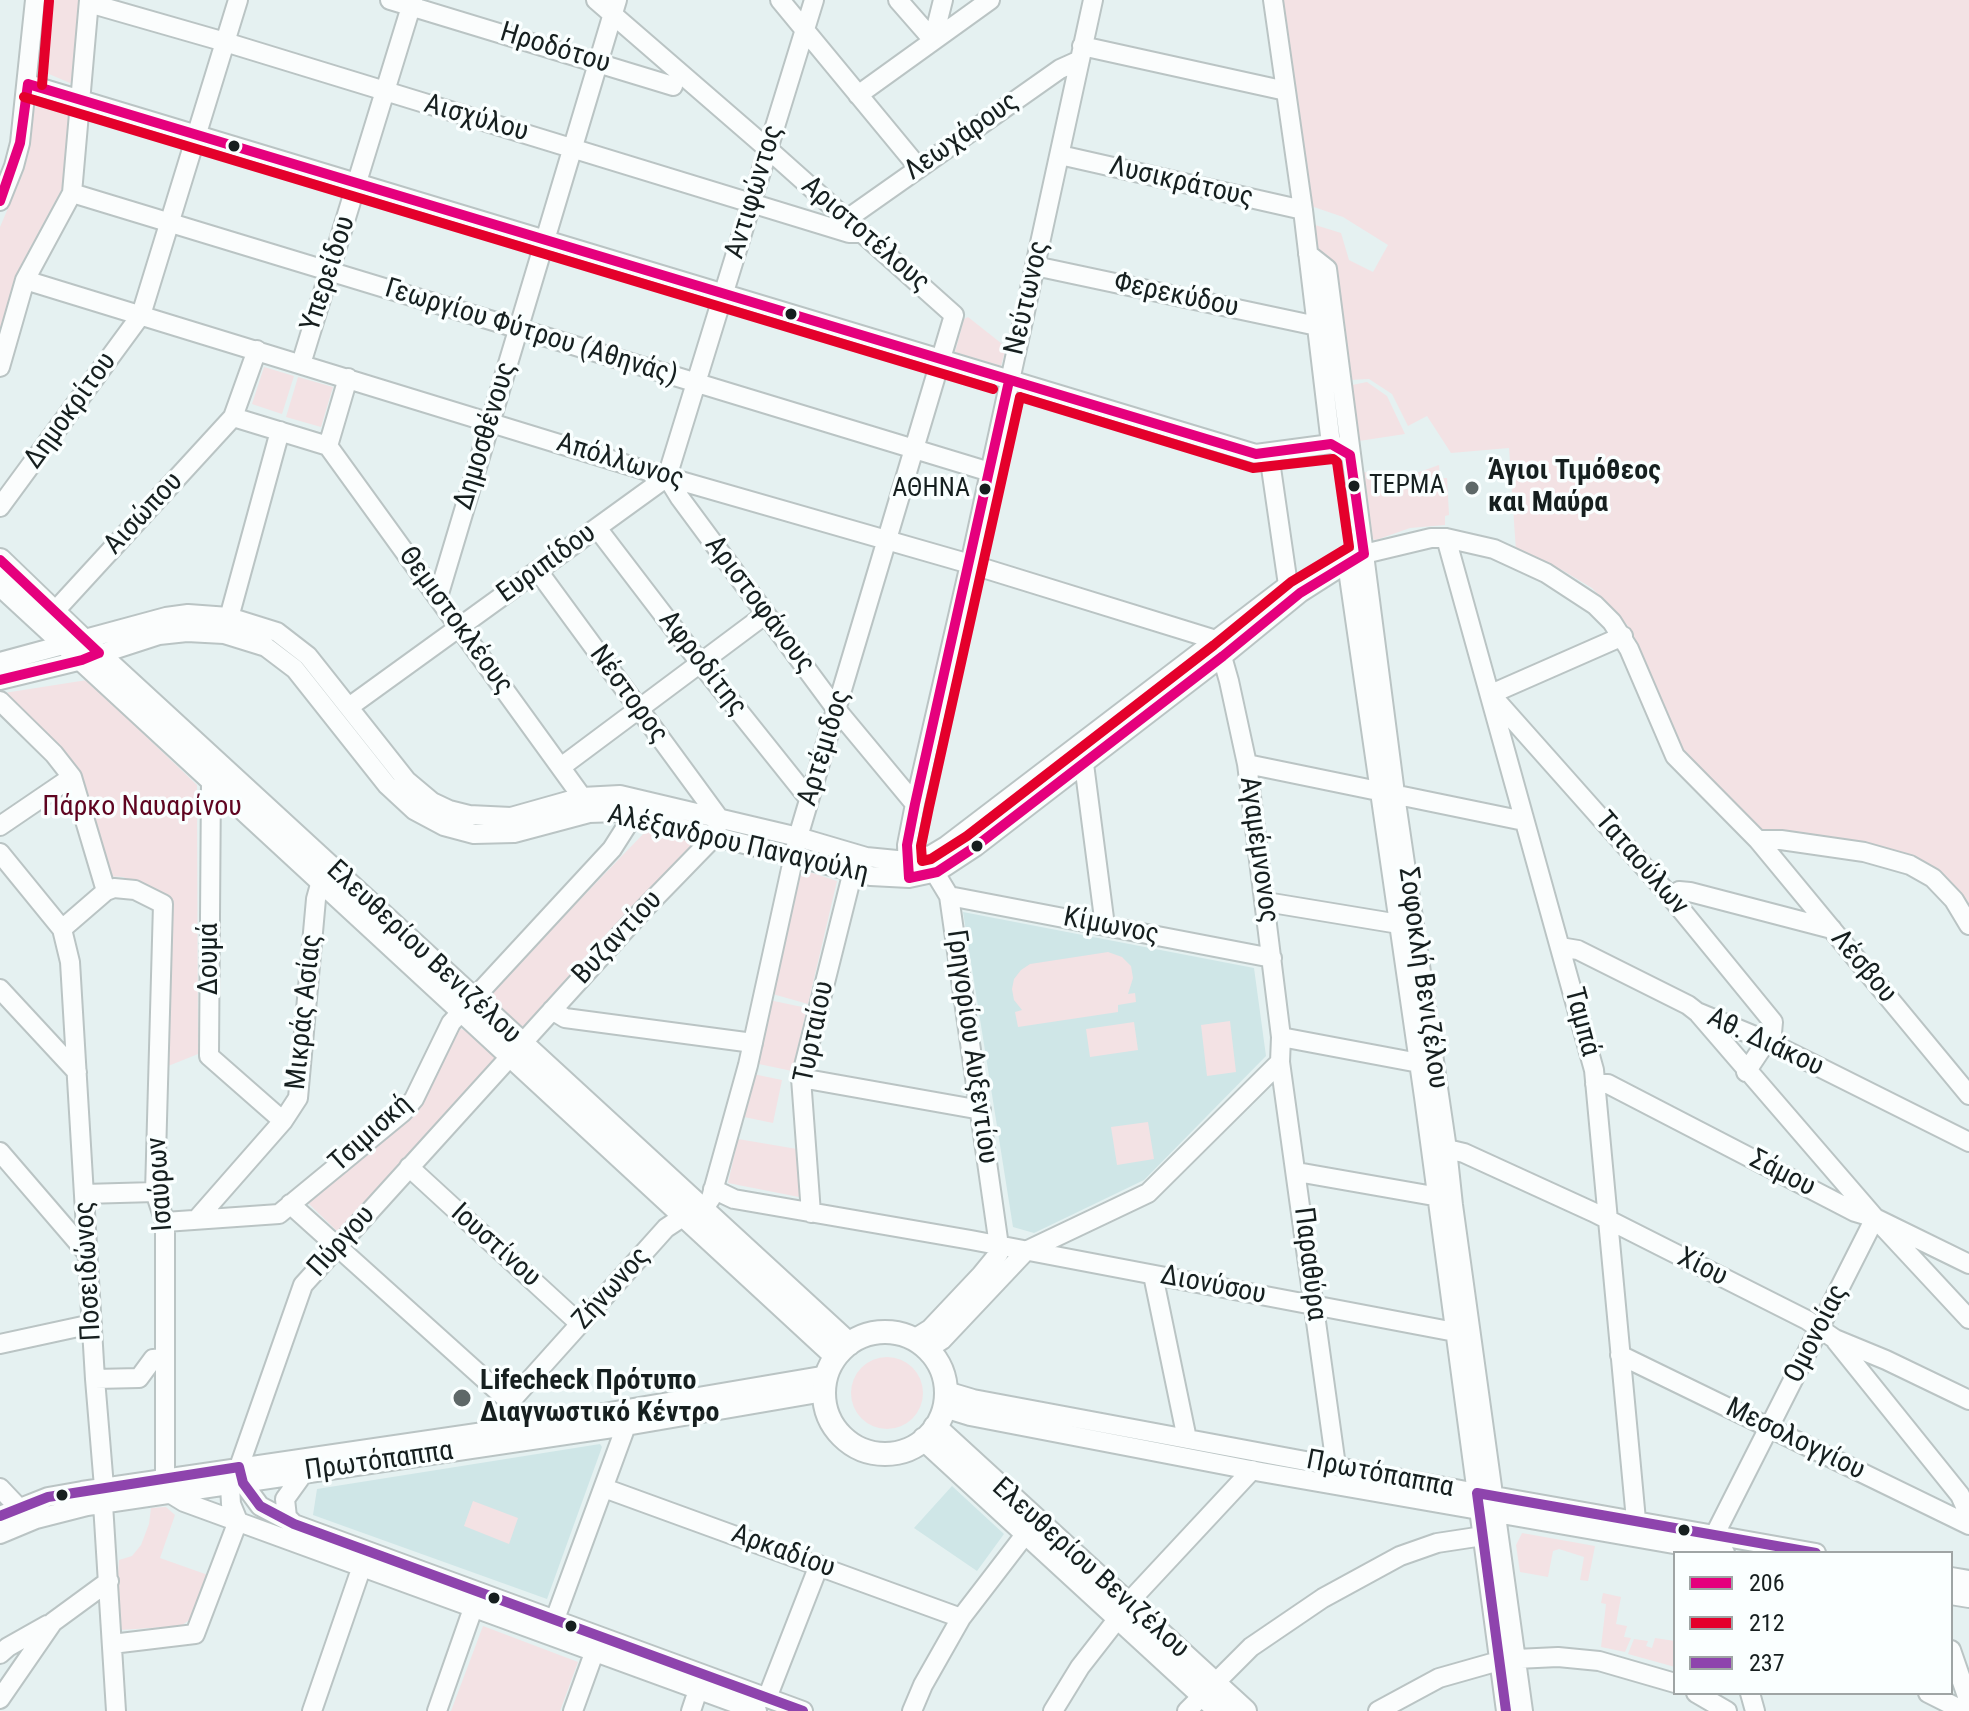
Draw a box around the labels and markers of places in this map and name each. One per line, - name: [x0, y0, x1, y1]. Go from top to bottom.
- unlabelled marker: [226, 138, 242, 154]
- unlabelled marker: [783, 306, 799, 322]
- place label: Άγιοι Τιμόθεος και Μαύρα: [1488, 455, 1661, 521]
- place label: ΤΕΡΜΑ: [1369, 470, 1445, 502]
- place label: ΑΘΗΝΑ: [892, 473, 970, 505]
- marker: ΤΕΡΜΑ: [1346, 478, 1362, 494]
- marker: Άγιοι Τιμόθεος και Μαύρα: [1463, 479, 1481, 497]
- marker: ΑΘΗΝΑ: [977, 481, 993, 497]
- unlabelled marker: [969, 838, 985, 854]
- place label: Lifecheck Πρότυπο Διαγνωστικό Κέντρο: [480, 1365, 719, 1431]
- marker: Lifecheck Πρότυπο Διαγνωστικό Κέντρο: [451, 1387, 473, 1409]
- unlabelled marker: [54, 1487, 70, 1503]
- unlabelled marker: [1676, 1522, 1692, 1538]
- unlabelled marker: [486, 1590, 502, 1606]
- unlabelled marker: [563, 1618, 579, 1634]

